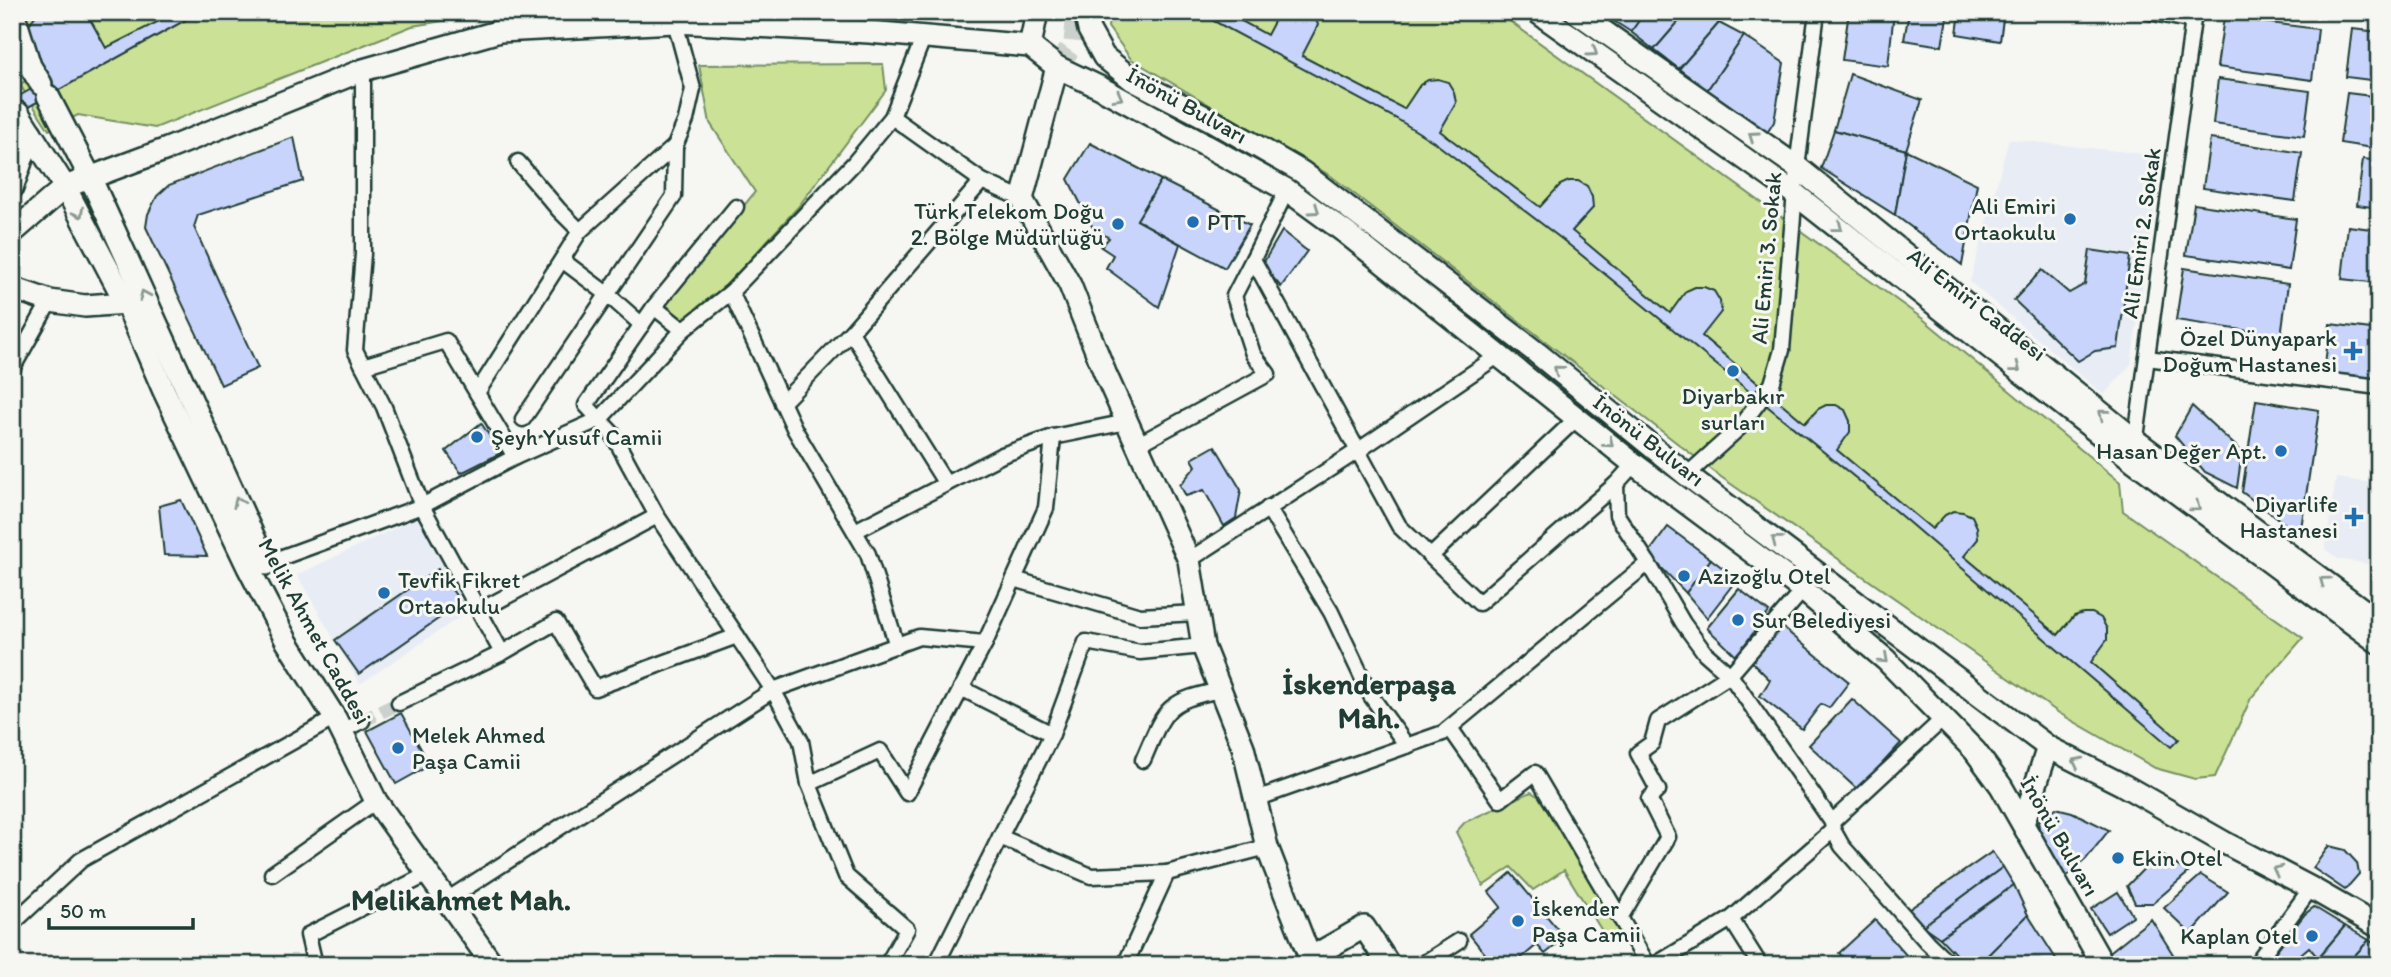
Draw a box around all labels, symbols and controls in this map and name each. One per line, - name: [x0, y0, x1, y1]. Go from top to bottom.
- one-way arrow: [1585, 44, 1598, 56]
- street label: İnönü Bulvarı: [1122, 60, 1252, 150]
- one-way arrow: [1111, 89, 1123, 102]
- one-way arrow: [1747, 131, 1760, 144]
- street label: Ali Emiri 2. Sokak: [2115, 145, 2167, 320]
- street label: Ali Emiri 3. Sokak: [1745, 170, 1787, 345]
- place label: Ali Emiri Ortaokulu: [1954, 192, 2056, 246]
- place label: Türk Telekom Doğu 2. Bölge Müdürlüğü: [911, 197, 1104, 251]
- one-way arrow: [1307, 202, 1320, 215]
- one-way arrow: [70, 206, 84, 219]
- place label: PTT: [1207, 208, 1246, 236]
- marker: Ali Emiri Ortaokulu: [2062, 211, 2078, 227]
- marker: PTT: [1185, 214, 1201, 230]
- marker: Türk Telekom Doğu 2. Bölge Müdürlüğü: [1110, 216, 1126, 232]
- one-way arrow: [1829, 219, 1842, 231]
- street label: Ali Emiri Caddesi: [1902, 241, 2052, 367]
- one-way arrow: [138, 290, 152, 302]
- place label: Özel Dünyapark Doğum Hastanesi: [2162, 324, 2337, 378]
- marker: Özel Dünyapark Doğum Hastanesi: [2343, 341, 2363, 361]
- one-way arrow: [2009, 360, 2021, 373]
- marker: Diyarbakır surları: [1725, 363, 1741, 379]
- one-way arrow: [1553, 365, 1565, 378]
- place label: Diyarbakır surları: [1682, 382, 1784, 436]
- street label: İnönü Bulvarı: [1588, 388, 1710, 492]
- one-way arrow: [2099, 410, 2111, 423]
- place label: Şeyh Yusuf Camii: [491, 423, 662, 451]
- marker: Şeyh Yusuf Camii: [469, 429, 485, 445]
- one-way arrow: [1600, 435, 1613, 447]
- place label: Hasan Değer Apt.: [2096, 437, 2267, 465]
- marker: Hasan Değer Apt.: [2273, 443, 2289, 459]
- place label: Diyarlife Hastanesi: [2240, 490, 2338, 544]
- one-way arrow: [232, 497, 246, 509]
- one-way arrow: [2188, 499, 2201, 512]
- marker: Diyarlife Hastanesi: [2344, 507, 2364, 527]
- street label: Melik Ahmet Caddesi: [252, 533, 378, 729]
- one-way arrow: [1771, 536, 1784, 548]
- place label: Azizoğlu Otel: [1698, 562, 1831, 590]
- place label: Tevfik Fikret Ortaokulu: [398, 566, 521, 620]
- marker: Azizoğlu Otel: [1676, 568, 1692, 584]
- one-way arrow: [2319, 576, 2332, 589]
- marker: Tevfik Fikret Ortaokulu: [376, 585, 392, 601]
- place label: Sur Belediyesi: [1752, 606, 1891, 634]
- marker: Sur Belediyesi: [1730, 612, 1746, 628]
- one-way arrow: [1876, 650, 1889, 663]
- district label: İskenderpaşa Mah.: [1282, 665, 1456, 736]
- place label: Melek Ahmed Paşa Camii: [412, 721, 545, 775]
- marker: Melek Ahmed Paşa Camii: [390, 740, 406, 756]
- one-way arrow: [2072, 756, 2084, 770]
- street label: İnönü Bulvarı: [2014, 771, 2106, 901]
- place label: Ekin Otel: [2132, 844, 2223, 872]
- marker: Ekin Otel: [2110, 850, 2126, 866]
- one-way arrow: [2272, 865, 2284, 878]
- district label: Melikahmet Mah.: [351, 881, 571, 918]
- scale bar: [49, 886, 192, 930]
- place label: İskender Paşa Camii: [1532, 894, 1641, 948]
- text: 50 m: [60, 898, 107, 923]
- marker: İskender Paşa Camii: [1510, 913, 1526, 929]
- place label: Kaplan Otel: [2180, 922, 2298, 950]
- marker: Kaplan Otel: [2304, 928, 2320, 944]

